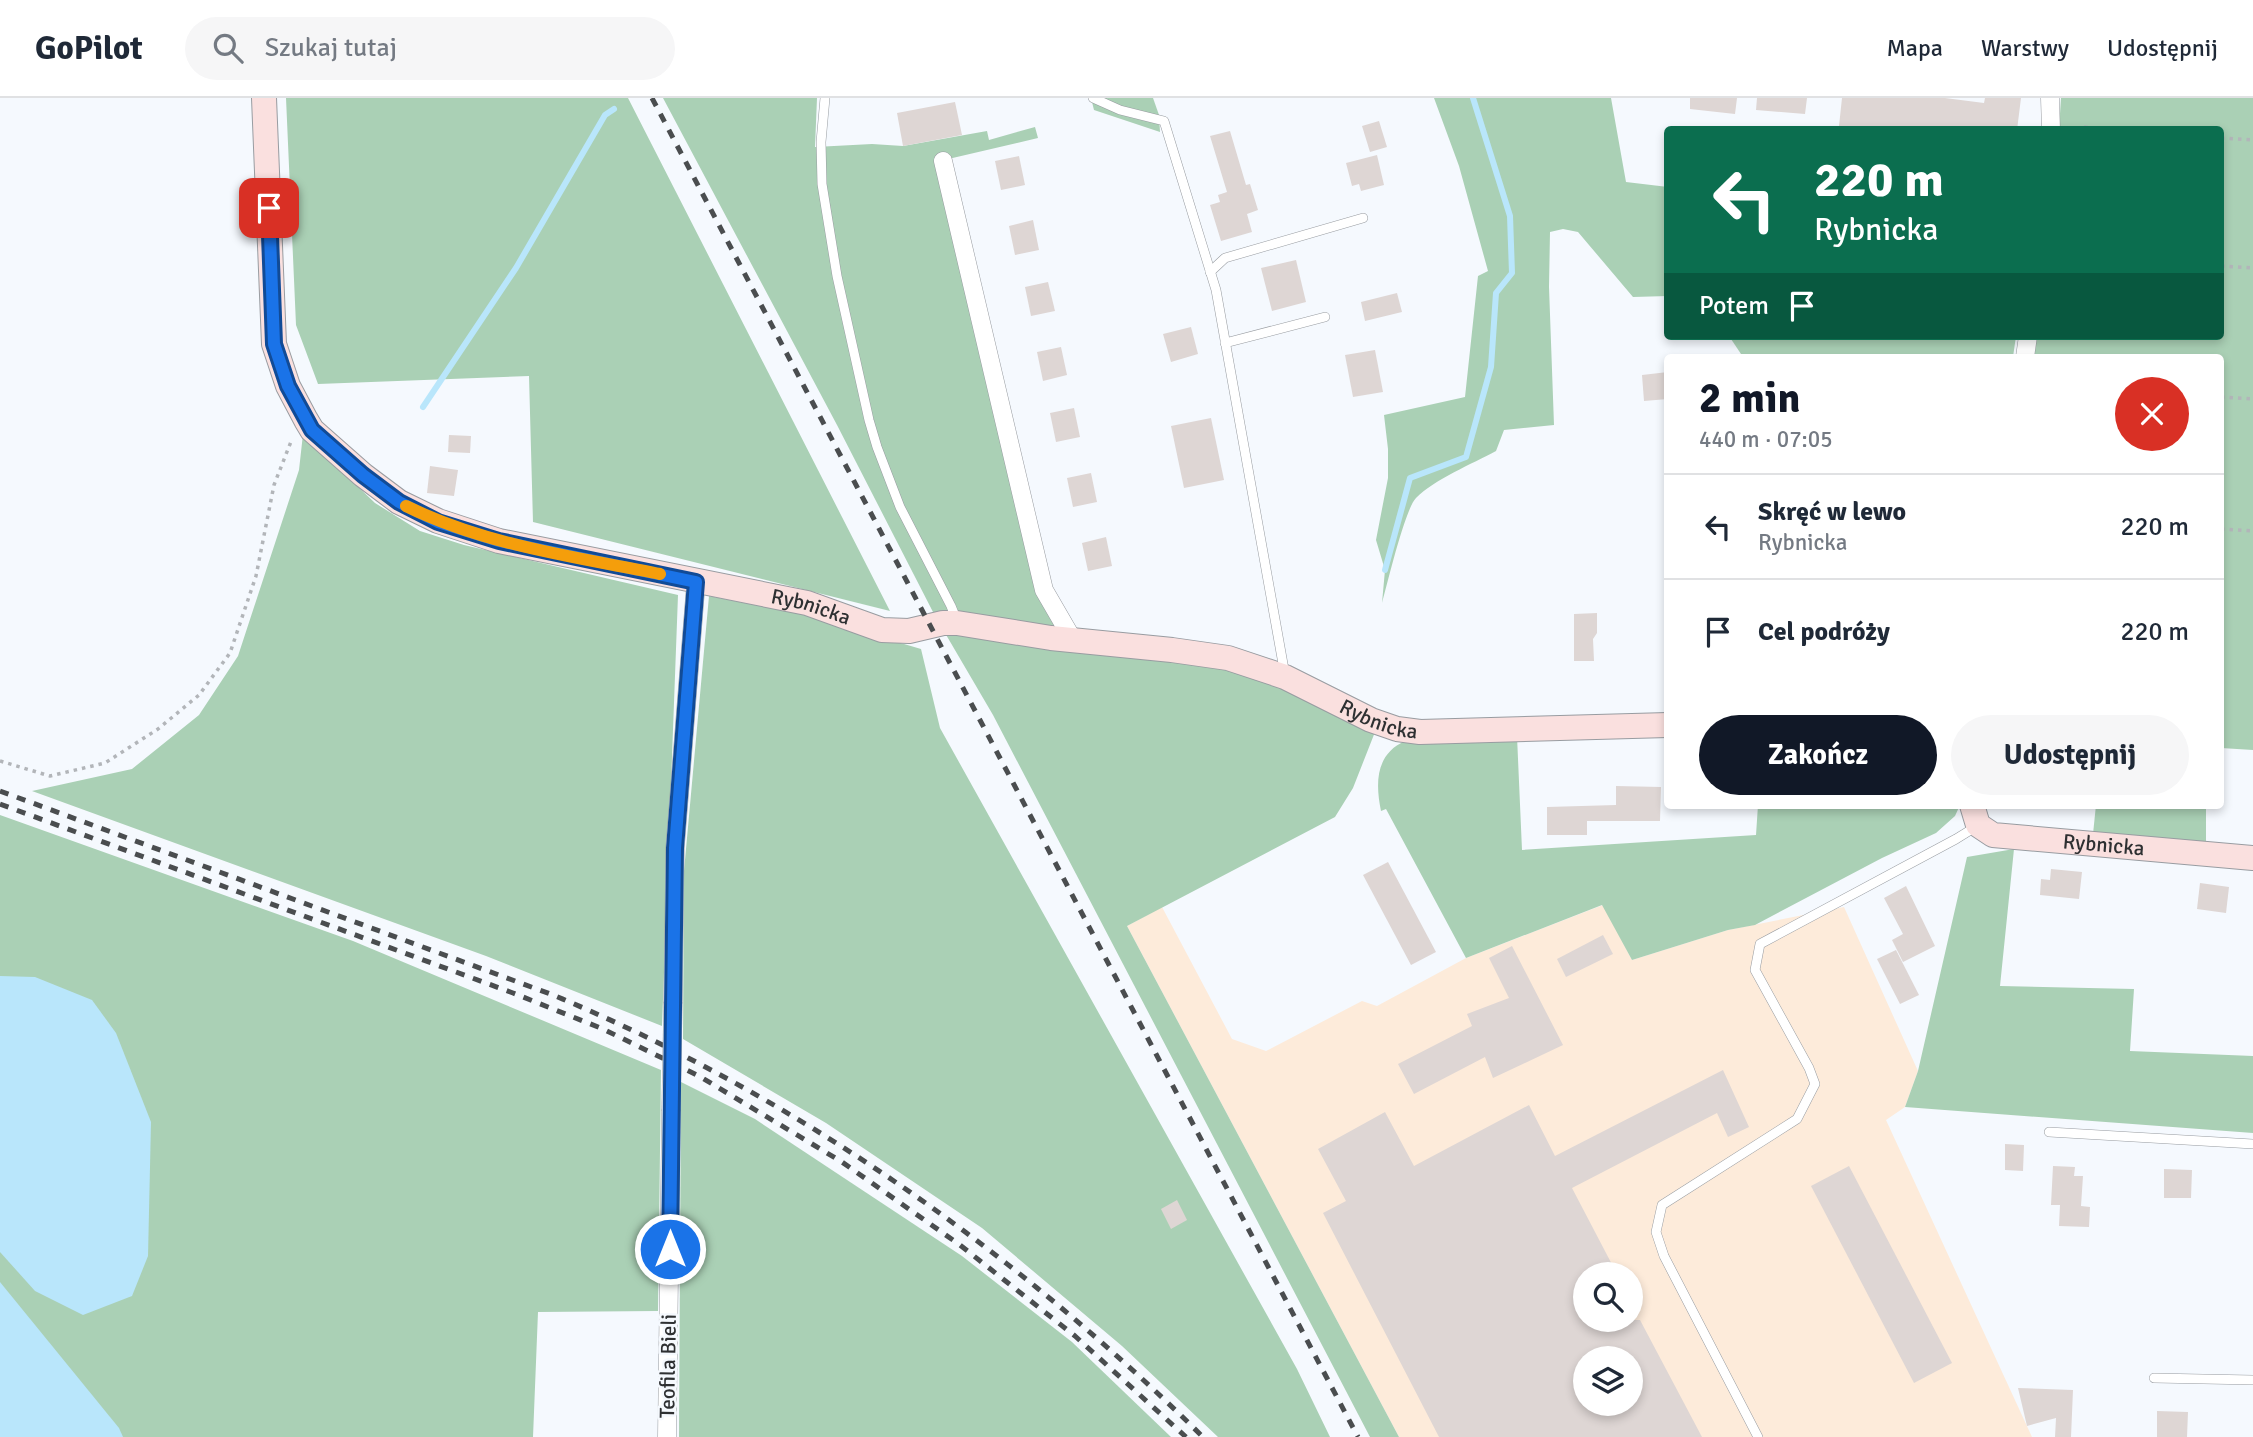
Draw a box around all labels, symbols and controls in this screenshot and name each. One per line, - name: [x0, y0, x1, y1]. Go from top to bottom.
- search box: [185, 17, 675, 80]
- text: GoPilot: [35, 28, 143, 69]
- icon: search: [209, 29, 247, 67]
- text: Szukaj tutaj: [265, 32, 397, 64]
- text: Mapa: [1886, 33, 1943, 63]
- text: Warstwy: [1981, 33, 2069, 63]
- text: Udostępnij: [2107, 33, 2218, 63]
- text: 220 m: [1814, 150, 1944, 210]
- icon: left: [1699, 154, 1790, 245]
- pin: [239, 178, 299, 238]
- icon: arrive: [250, 189, 288, 227]
- text: Rybnicka: [1814, 210, 1939, 249]
- icon: arrive: [1783, 287, 1821, 325]
- text: Potem: [1699, 290, 1769, 322]
- text: 2 min: [1699, 373, 1800, 424]
- button: close: [2115, 377, 2189, 451]
- text: 440 m · 07:05: [1699, 425, 1833, 454]
- text: Skręć w lewo: [1758, 496, 1906, 528]
- icon: left: [1699, 508, 1737, 546]
- text: 220 m: [2120, 511, 2189, 543]
- text: Rybnicka: [1758, 528, 1848, 557]
- street label: Rybnicka: [769, 583, 854, 631]
- icon: arrive: [1699, 613, 1737, 651]
- text: Cel podróży: [1758, 616, 1890, 648]
- text: 220 m: [2120, 616, 2189, 648]
- street label: Rybnicka: [1335, 693, 1419, 745]
- button: Zakończ: [1699, 715, 1937, 795]
- button: Udostępnij: [1951, 715, 2189, 795]
- street label: Rybnicka: [2062, 828, 2146, 861]
- position arrow: [633, 1212, 707, 1286]
- map controls: [1573, 1262, 1643, 1416]
- button: search: [1573, 1262, 1643, 1332]
- street label: Teofila Bieli: [654, 1314, 682, 1418]
- button: layers: [1573, 1346, 1643, 1416]

